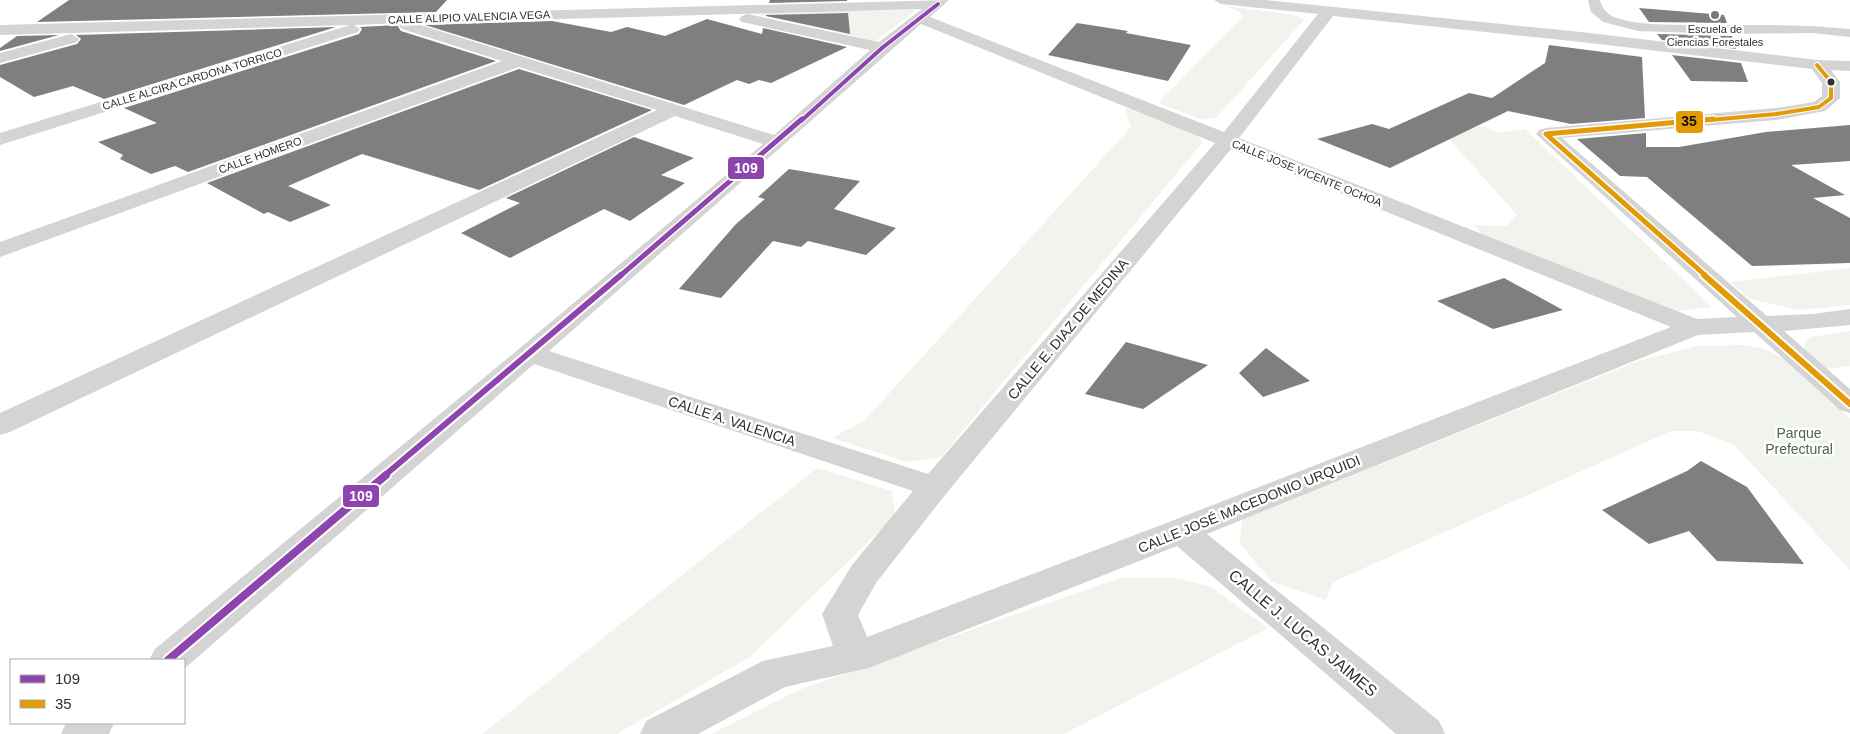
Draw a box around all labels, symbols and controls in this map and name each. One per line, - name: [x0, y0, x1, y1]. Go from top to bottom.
- street label: CALLE ALIPIO VALENCIA VEGA: [388, 8, 551, 26]
- marker: Escuela de Ciencias Forestales: [1709, 9, 1721, 21]
- place label: Escuela de Ciencias Forestales: [1667, 23, 1764, 48]
- street label: CALLE ALCIRA CARDONA TORRICO: [101, 46, 284, 112]
- unlabelled marker: [1826, 77, 1836, 87]
- line badge: 35: [1675, 110, 1704, 134]
- text: 35: [1681, 113, 1697, 129]
- street label: CALLE HOMERO: [217, 134, 304, 176]
- street label: CALLE JOSE VICENTE OCHOA: [1230, 137, 1384, 209]
- line badge: 109: [727, 156, 765, 180]
- text: 109: [734, 160, 758, 176]
- street label: CALLE E. DIAZ DE MEDINA: [1004, 255, 1132, 403]
- street label: CALLE A. VALENCIA: [666, 393, 798, 449]
- park label: Parque Prefectural: [1765, 425, 1833, 457]
- street label: CALLE JOSÉ MACEDONIO URQUIDI: [1136, 452, 1362, 556]
- line badge: 109: [342, 484, 380, 508]
- text: 109: [349, 488, 373, 504]
- street label: CALLE J. LUCAS JAIMES: [1226, 566, 1380, 700]
- legend: [10, 659, 185, 724]
- text: 109: [55, 670, 80, 687]
- text: 35: [55, 695, 72, 712]

